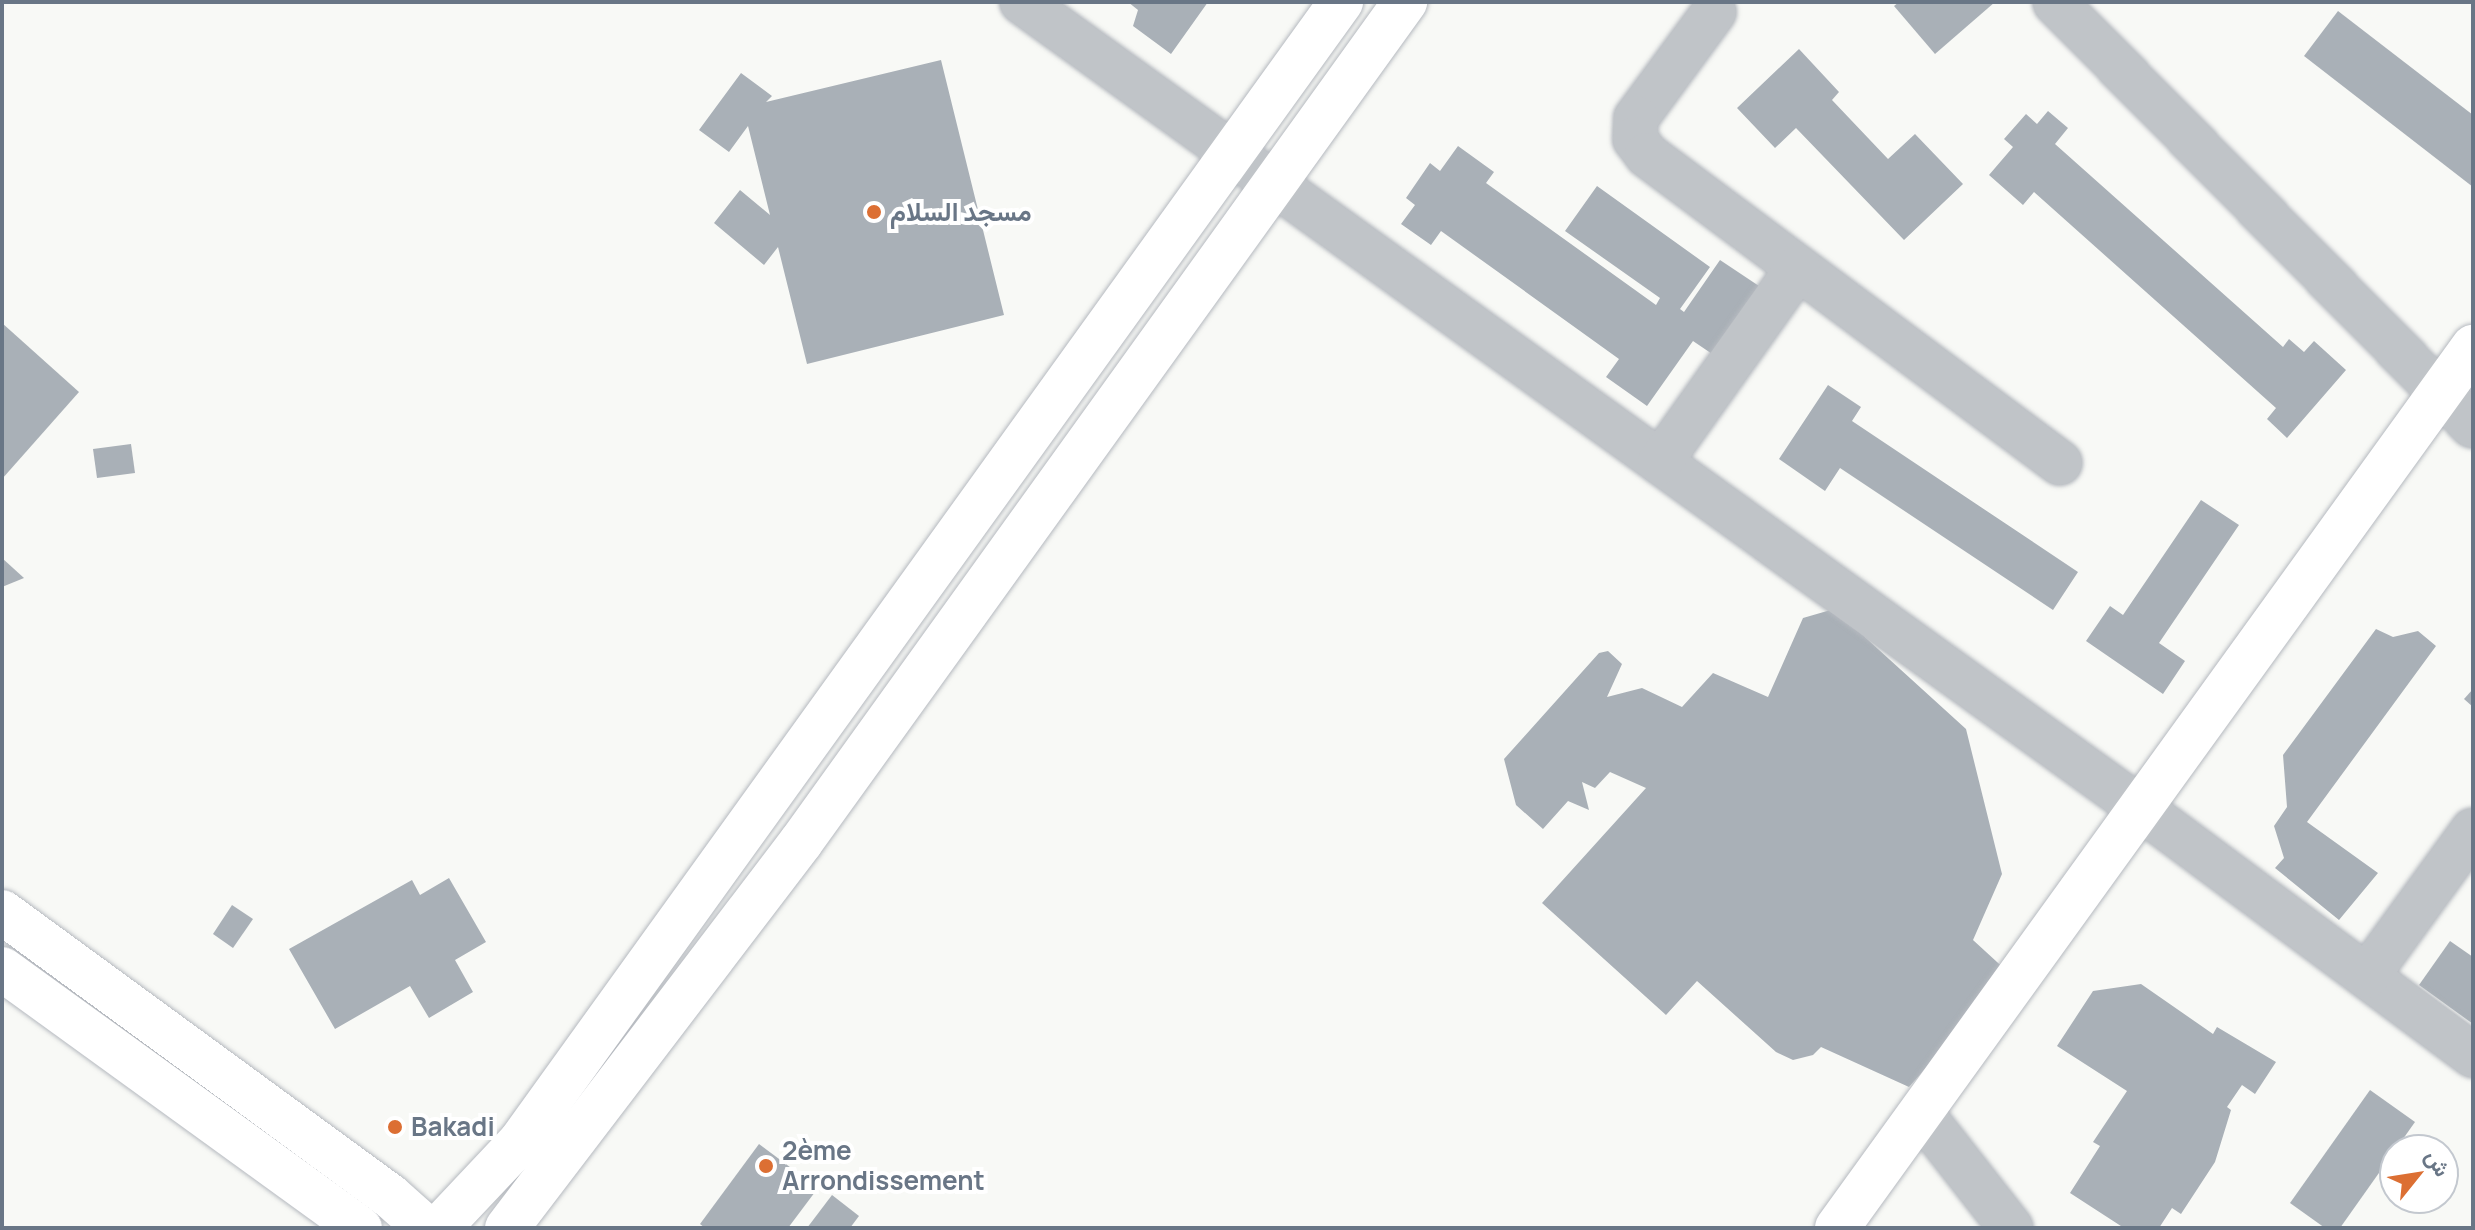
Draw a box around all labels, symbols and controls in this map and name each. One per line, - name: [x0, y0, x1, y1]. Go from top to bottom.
- place label: مسجد السلام: [890, 196, 1031, 228]
- marker: مسجد السلام: [865, 203, 883, 221]
- place label: Bakadi: [411, 1111, 495, 1143]
- marker: Bakadi: [386, 1118, 404, 1136]
- north arrow: [2379, 1134, 2459, 1214]
- place label: 2ème Arrondissement: [782, 1135, 985, 1196]
- text: ش: [2418, 1144, 2458, 1182]
- marker: 2ème Arrondissement: [757, 1157, 775, 1175]

